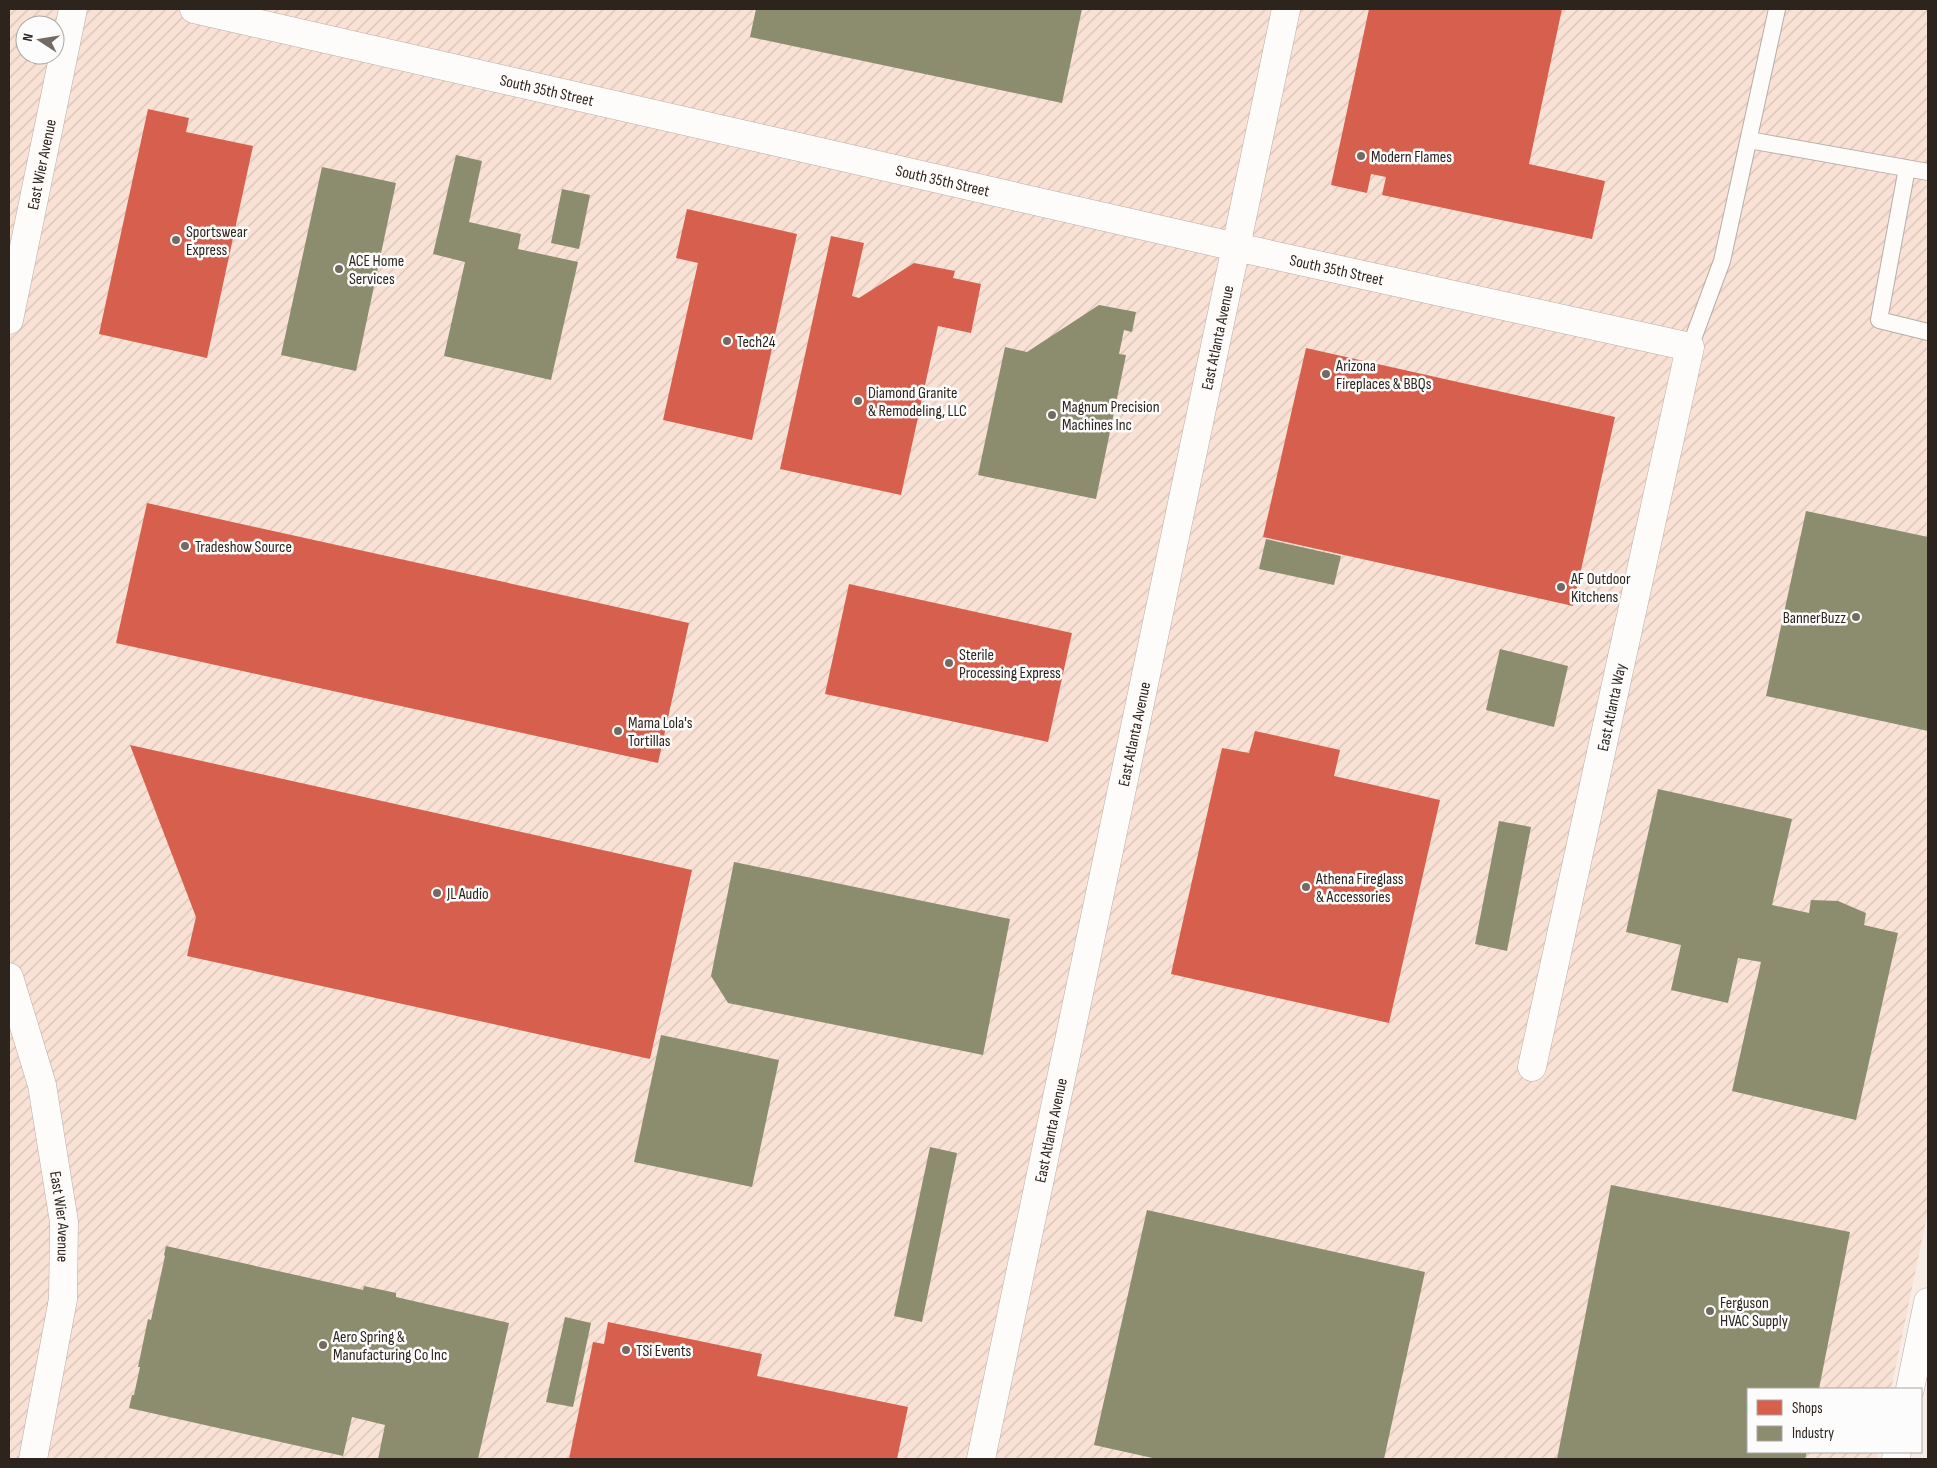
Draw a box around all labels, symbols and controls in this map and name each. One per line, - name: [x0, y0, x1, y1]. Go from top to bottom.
- north arrow: [15, 15, 65, 65]
- text: N: [19, 32, 37, 43]
- street label: South 35th Street: [498, 71, 595, 111]
- street label: East Wier Avenue: [24, 118, 61, 211]
- place label: Modern Flames: [1371, 148, 1452, 167]
- marker: Modern Flames: [1355, 150, 1367, 162]
- street label: South 35th Street: [894, 162, 991, 201]
- place label: Sportswear Express: [186, 223, 248, 260]
- marker: Sportswear Express: [170, 234, 182, 246]
- street label: South 35th Street: [1288, 251, 1385, 290]
- place label: ACE Home Services: [348, 252, 404, 289]
- marker: ACE Home Services: [333, 263, 345, 275]
- street label: East Atlanta Avenue: [1198, 284, 1239, 392]
- place label: Tech24: [737, 333, 776, 352]
- marker: Tech24: [721, 335, 733, 347]
- place label: Arizona Fireplaces & BBQs: [1335, 357, 1432, 394]
- marker: Arizona Fireplaces & BBQs: [1320, 368, 1332, 380]
- place label: Diamond Granite & Remodeling, LLC: [868, 384, 967, 421]
- marker: Diamond Granite & Remodeling, LLC: [852, 395, 864, 407]
- place label: Magnum Precision Machines Inc: [1062, 398, 1160, 435]
- marker: Magnum Precision Machines Inc: [1046, 409, 1058, 421]
- place label: Tradeshow Source: [195, 538, 292, 557]
- marker: Tradeshow Source: [179, 540, 191, 552]
- place label: AF Outdoor Kitchens: [1570, 570, 1631, 607]
- marker: AF Outdoor Kitchens: [1555, 581, 1567, 593]
- place label: BannerBuzz: [1783, 609, 1846, 628]
- marker: BannerBuzz: [1850, 611, 1862, 623]
- place label: Sterile Processing Express: [959, 646, 1061, 683]
- marker: Sterile Processing Express: [943, 657, 955, 669]
- street label: East Atlanta Way: [1594, 662, 1631, 753]
- street label: East Atlanta Avenue: [1115, 680, 1155, 788]
- place label: Mama Lola's Tortillas: [628, 714, 693, 751]
- marker: Mama Lola's Tortillas: [612, 725, 624, 737]
- place label: Athena Fireglass & Accessories: [1315, 870, 1404, 907]
- marker: Athena Fireglass & Accessories: [1300, 881, 1312, 893]
- place label: JL Audio: [446, 885, 489, 904]
- marker: JL Audio: [431, 887, 443, 899]
- street label: East Atlanta Avenue: [1031, 1077, 1072, 1184]
- street label: East Wier Avenue: [45, 1170, 72, 1262]
- place label: Ferguson HVAC Supply: [1720, 1294, 1788, 1331]
- marker: Ferguson HVAC Supply: [1704, 1305, 1716, 1317]
- place label: Aero Spring & Manufacturing Co Inc: [332, 1328, 447, 1365]
- marker: Aero Spring & Manufacturing Co Inc: [317, 1339, 329, 1351]
- place label: TSi Events: [636, 1342, 692, 1361]
- marker: TSi Events: [620, 1344, 632, 1356]
- legend: [1747, 1388, 1922, 1453]
- text: Shops: [1792, 1399, 1823, 1418]
- text: Industry: [1792, 1424, 1834, 1443]

